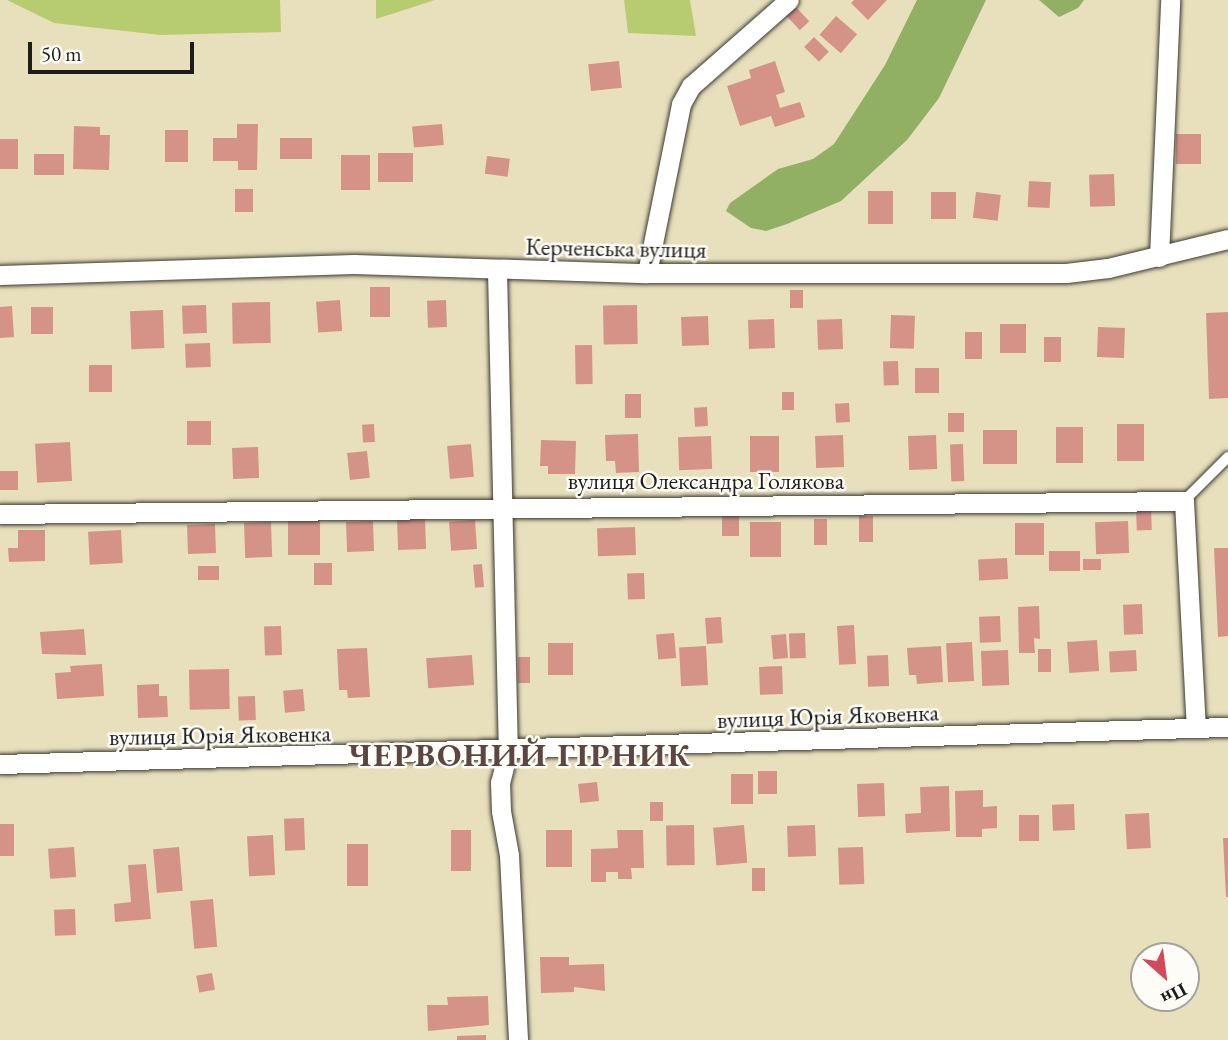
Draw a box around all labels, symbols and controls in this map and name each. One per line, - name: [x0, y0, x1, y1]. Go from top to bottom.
- scale bar: [32, 28, 198, 72]
- text: 50 m: [41, 40, 82, 67]
- street label: Керченська вулиця: [525, 232, 707, 264]
- street label: вулиця Олександра Голякова: [568, 467, 844, 495]
- street label: вулиця Юрія Яковенка: [717, 698, 939, 734]
- street label: вулиця Юрія Яковенка: [109, 719, 331, 751]
- district label: ЧЕРВОНИЙ ГІРНИК: [350, 736, 690, 774]
- north arrow: [1130, 942, 1200, 1012]
- text: Пн: [1157, 977, 1192, 1011]

